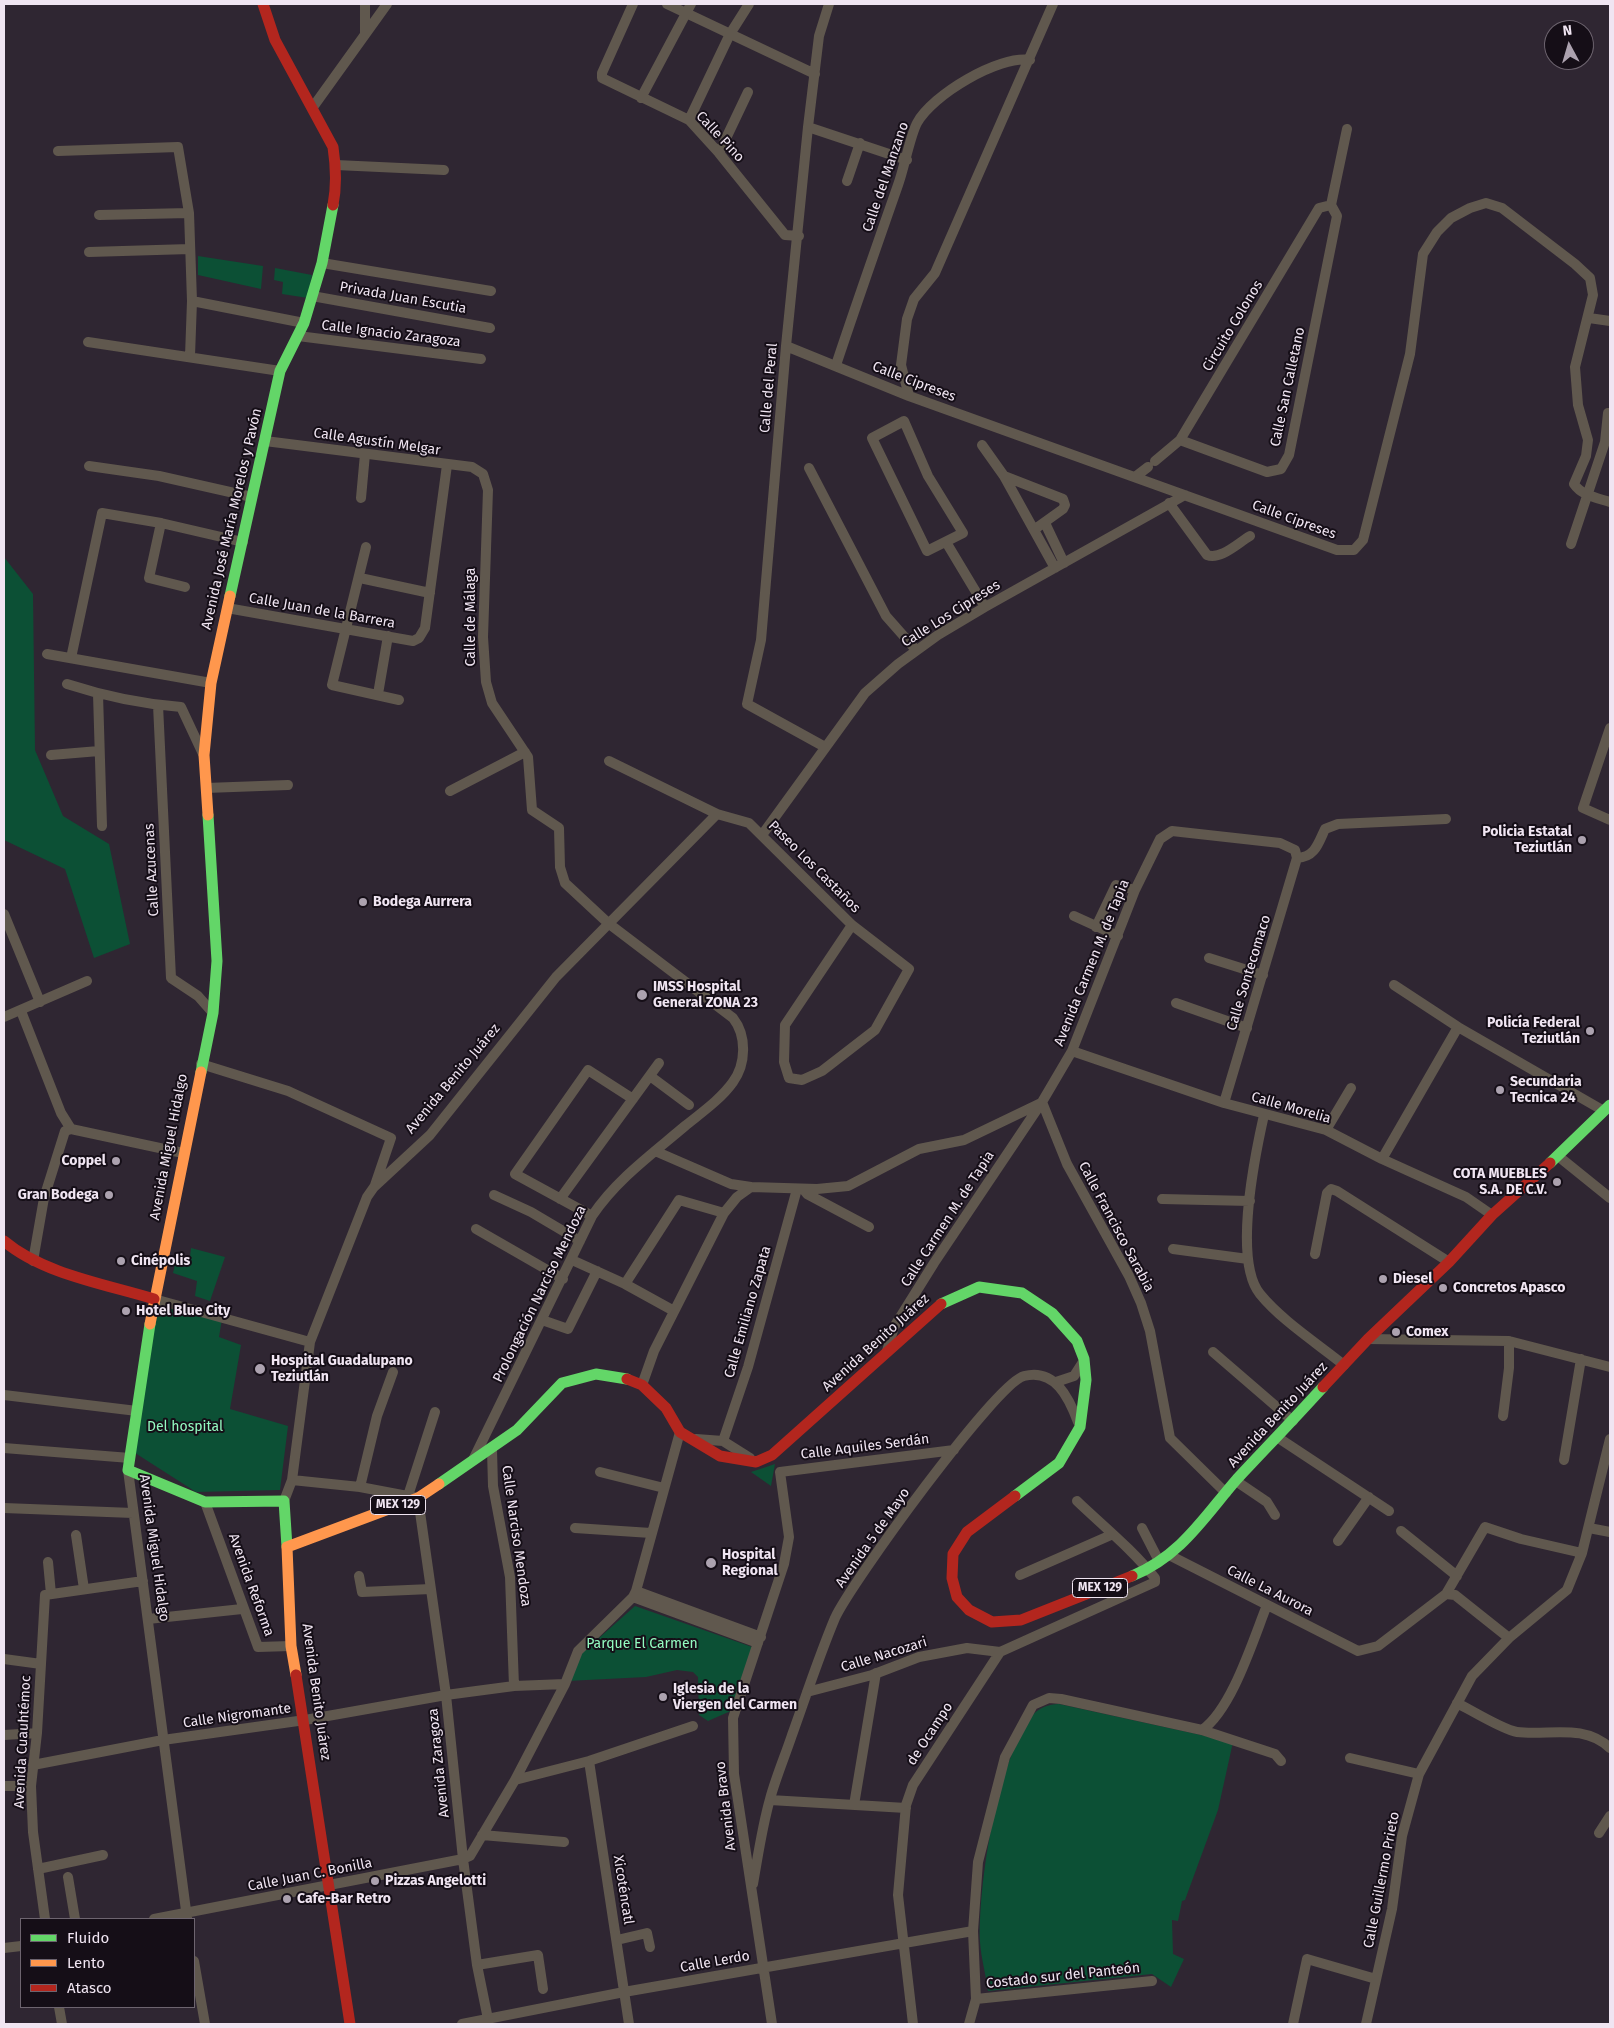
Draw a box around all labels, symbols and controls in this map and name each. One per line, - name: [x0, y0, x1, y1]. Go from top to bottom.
- north arrow: [1544, 20, 1594, 70]
- text: N: [1562, 22, 1573, 40]
- street label: Calle Pino: [692, 108, 748, 166]
- street label: Calle del Manzano: [859, 120, 913, 234]
- street label: Circuito Colonos: [1199, 278, 1267, 374]
- street label: Privada Juan Escutia: [338, 279, 468, 317]
- street label: Calle Ignacio Zaragoza: [320, 317, 462, 351]
- street label: Calle San Calletano: [1267, 326, 1309, 448]
- street label: Calle del Peral: [757, 342, 781, 434]
- street label: Calle Cipreses: [870, 358, 958, 406]
- street label: Avenida José María Morelos y Pavón: [198, 407, 266, 631]
- street label: Calle Agustín Melgar: [312, 425, 442, 459]
- street label: Calle Cipreses: [1250, 497, 1338, 543]
- street label: Calle de Málaga: [463, 568, 479, 666]
- street label: Calle Los Cipreses: [899, 577, 1003, 651]
- street label: Calle Juan de la Barrera: [247, 590, 397, 632]
- street label: Paseo Los Castaños: [765, 818, 863, 916]
- street label: Calle Azucenas: [141, 823, 163, 917]
- place label: Policia Estatal Teziutlán: [1482, 824, 1572, 856]
- marker: Policia Estatal Teziutlán: [1576, 834, 1588, 846]
- street label: Avenida Carmen M. de Tapia: [1051, 877, 1133, 1049]
- place label: Bodega Aurrera: [373, 894, 472, 910]
- marker: Bodega Aurrera: [357, 896, 369, 908]
- street label: Calle Sontecomaco: [1223, 913, 1275, 1033]
- place label: IMSS Hospital General ZONA 23: [653, 979, 758, 1012]
- marker: IMSS Hospital General ZONA 23: [635, 988, 649, 1002]
- place label: Policía Federal Teziutlán: [1487, 1015, 1580, 1048]
- street label: Avenida Benito Juárez: [402, 1021, 504, 1137]
- marker: Policía Federal Teziutlán: [1584, 1025, 1596, 1037]
- street label: Avenida Miguel Hidalgo: [147, 1072, 191, 1222]
- place label: Secundaria Tecnica 24: [1510, 1074, 1582, 1106]
- marker: Secundaria Tecnica 24: [1494, 1084, 1506, 1096]
- street label: Calle Morelia: [1249, 1089, 1333, 1127]
- street label: Calle Carmen M. de Tapia: [898, 1148, 998, 1290]
- place label: Coppel: [61, 1153, 106, 1169]
- marker: Coppel: [110, 1155, 122, 1167]
- street label: Calle Francisco Sarabia: [1075, 1159, 1157, 1295]
- place label: COTA MUEBLES S.A. DE C.V.: [1453, 1166, 1547, 1198]
- marker: COTA MUEBLES S.A. DE C.V.: [1551, 1176, 1563, 1188]
- place label: Gran Bodega: [18, 1187, 99, 1203]
- marker: Gran Bodega: [103, 1189, 115, 1201]
- street label: Prolongación Narciso Mendoza: [490, 1203, 590, 1385]
- street label: Calle Emiliano Zapata: [721, 1244, 775, 1380]
- place label: Cinépolis: [131, 1253, 190, 1269]
- marker: Cinépolis: [115, 1255, 127, 1267]
- place label: Diesel: [1393, 1271, 1432, 1287]
- marker: Diesel: [1377, 1273, 1389, 1285]
- place label: Concretos Apasco: [1453, 1280, 1565, 1296]
- marker: Concretos Apasco: [1437, 1282, 1449, 1294]
- street label: Avenida Benito Juárez: [819, 1291, 933, 1395]
- place label: Hotel Blue City: [136, 1303, 230, 1319]
- marker: Hotel Blue City: [120, 1305, 132, 1317]
- place label: Comex: [1406, 1324, 1448, 1340]
- marker: Comex: [1390, 1326, 1402, 1338]
- place label: Hospital Guadalupano Teziutlán: [271, 1353, 413, 1385]
- street label: Avenida Benito Juárez: [1225, 1359, 1331, 1471]
- marker: Hospital Guadalupano Teziutlán: [253, 1362, 267, 1376]
- park label: Del hospital: [147, 1419, 223, 1435]
- street label: Calle Aquiles Serdán: [800, 1431, 930, 1463]
- street label: Calle Narciso Mendoza: [498, 1464, 534, 1608]
- street label: Avenida Miguel Hidalgo: [135, 1473, 173, 1623]
- street label: Avenida 5 de Mayo: [832, 1485, 914, 1591]
- road number: MEX 129: [370, 1496, 426, 1514]
- street label: Avenida Reforma: [225, 1531, 277, 1639]
- place label: Hospital Regional: [722, 1547, 778, 1580]
- marker: Hospital Regional: [704, 1556, 718, 1570]
- street label: Calle La Aurora: [1224, 1562, 1316, 1620]
- road number: MEX 129: [1072, 1579, 1128, 1598]
- street label: Avenida Benito Juárez: [298, 1622, 334, 1762]
- street label: Calle Nacozari: [839, 1634, 929, 1676]
- park label: Parque El Carmen: [586, 1636, 698, 1652]
- street label: Avenida Cuauhtémoc: [11, 1675, 35, 1809]
- place label: Iglesia de la Viergen del Carmen: [673, 1681, 797, 1714]
- marker: Iglesia de la Viergen del Carmen: [657, 1691, 669, 1703]
- street label: de Ocampo: [903, 1699, 957, 1769]
- street label: Calle Nigromante: [182, 1700, 292, 1732]
- street label: Avenida Zaragoza: [425, 1707, 453, 1819]
- street label: Avenida Bravo: [712, 1760, 740, 1852]
- street label: Calle Guillermo Prieto: [1361, 1810, 1403, 1950]
- street label: Xicoténcatl: [609, 1854, 637, 1926]
- street label: Calle Juan C. Bonilla: [247, 1855, 373, 1895]
- place label: Pizzas Angelotti: [385, 1873, 486, 1889]
- marker: Pizzas Angelotti: [369, 1875, 381, 1887]
- place label: Cafe-Bar Retro: [297, 1891, 391, 1907]
- marker: Cafe-Bar Retro: [281, 1893, 293, 1905]
- legend: [20, 1918, 195, 2008]
- text: Fluido: [67, 1929, 109, 1947]
- street label: Calle Lerdo: [679, 1948, 751, 1976]
- text: Lento: [67, 1954, 105, 1972]
- street label: Costado sur del Panteón: [985, 1960, 1141, 1992]
- text: Atasco: [67, 1979, 112, 1997]

